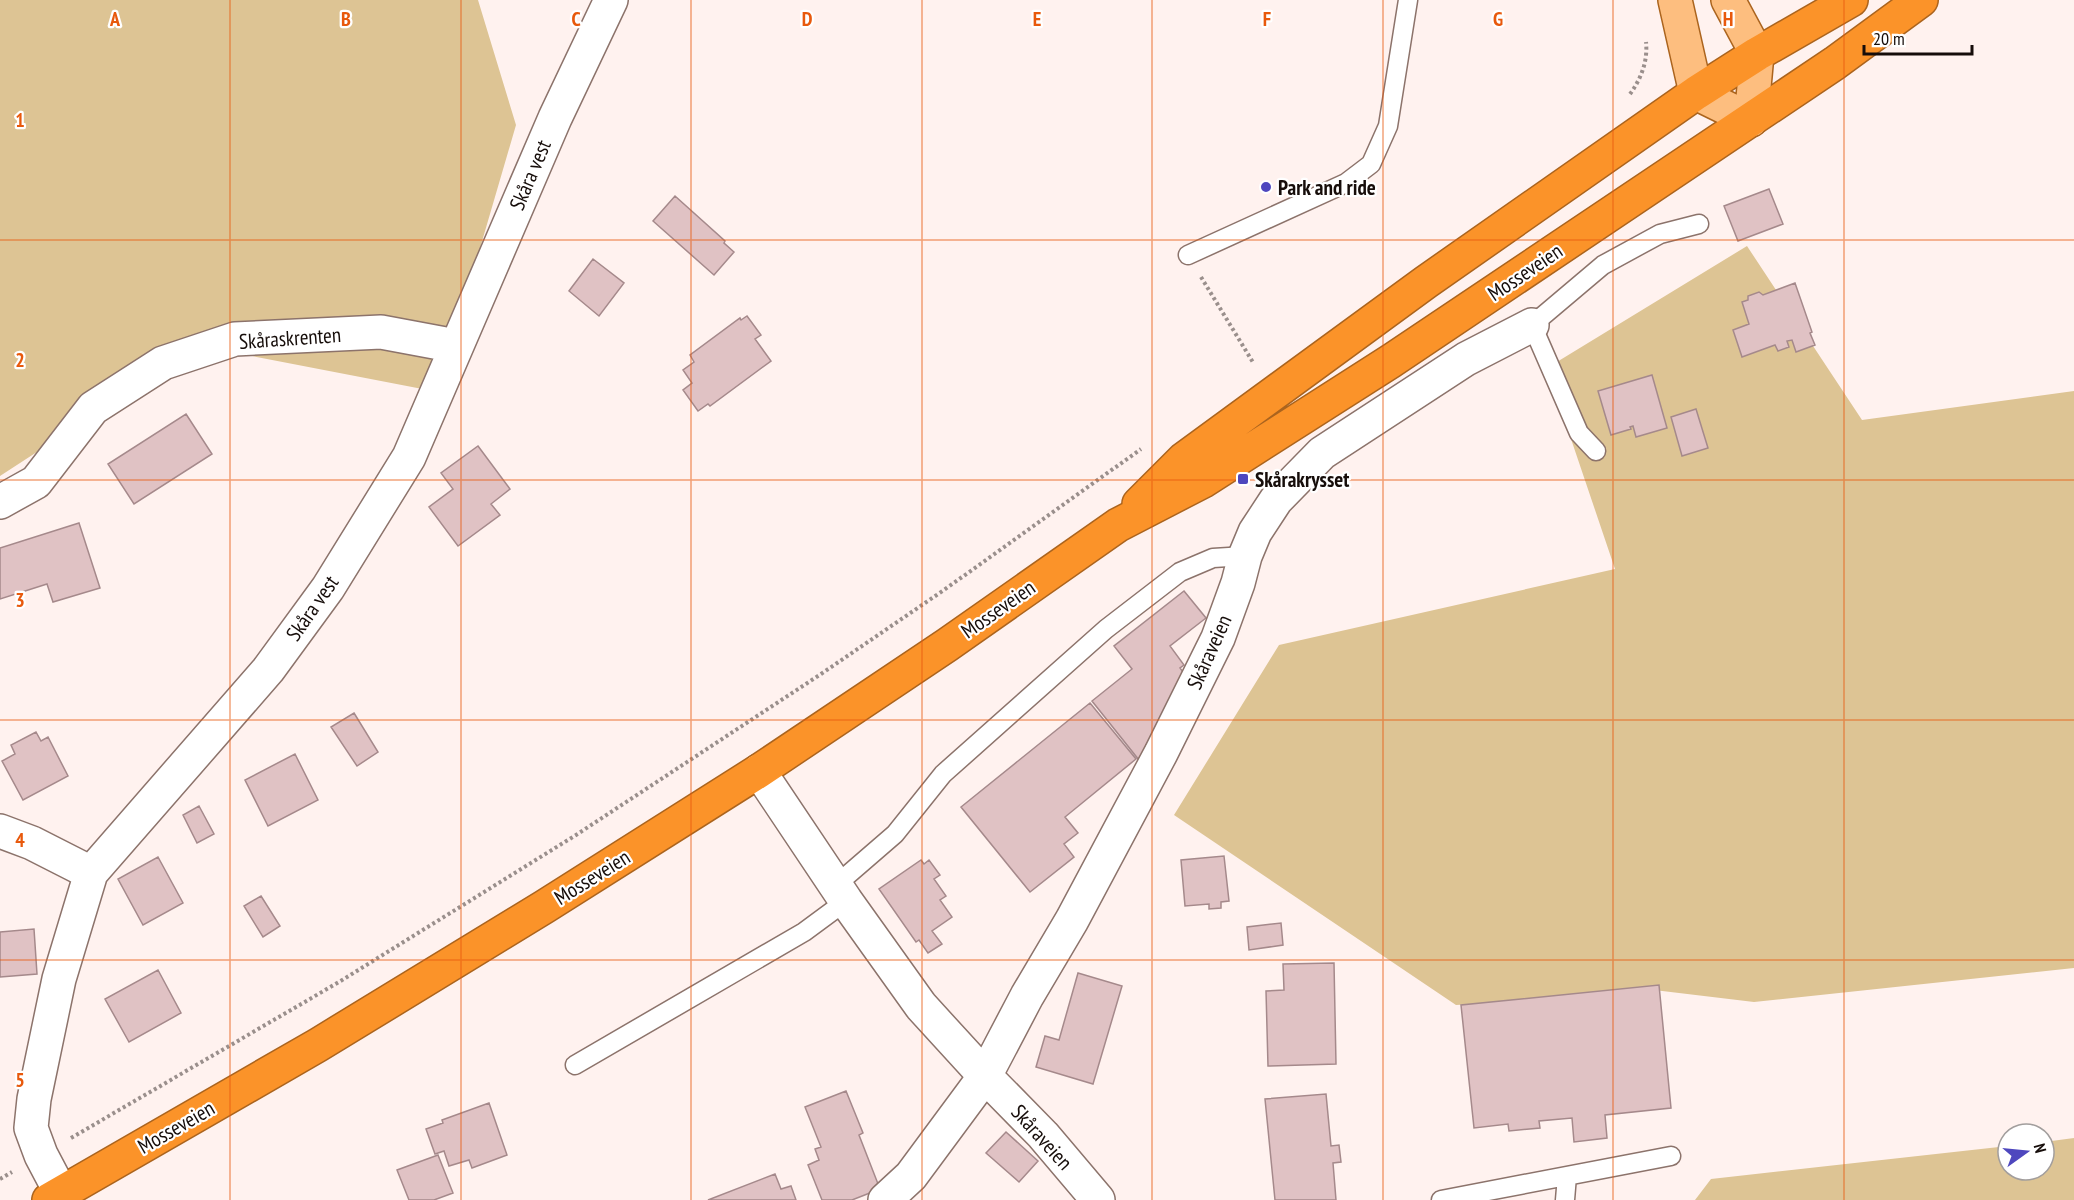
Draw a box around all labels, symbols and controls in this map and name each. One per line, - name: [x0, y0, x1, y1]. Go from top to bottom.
- text: A: [109, 6, 121, 32]
- text: B: [341, 6, 351, 32]
- text: C: [571, 6, 581, 32]
- text: D: [802, 6, 813, 32]
- text: E: [1033, 6, 1041, 32]
- text: F: [1263, 6, 1271, 32]
- text: G: [1493, 6, 1503, 32]
- text: H: [1723, 6, 1733, 32]
- scale bar: [1864, 18, 1972, 56]
- text: 20 m: [1873, 27, 1905, 50]
- text: 1: [15, 107, 25, 133]
- street label: Skåra vest: [503, 136, 557, 214]
- place label: Park and ride: [1278, 174, 1376, 201]
- marker: Park and ride: [1259, 180, 1273, 194]
- street label: Mosseveien: [1483, 237, 1567, 307]
- street label: Skåraskrenten: [238, 321, 342, 355]
- text: 2: [15, 347, 25, 373]
- place label: Skårakrysset: [1255, 466, 1349, 493]
- marker: Skårakrysset: [1236, 472, 1250, 486]
- street label: Skåra vest: [280, 570, 344, 646]
- street label: Mosseveien: [956, 574, 1040, 644]
- text: 3: [15, 587, 25, 613]
- street label: Skåraveien: [1181, 610, 1237, 694]
- text: 4: [15, 827, 25, 853]
- street label: Mosseveien: [549, 843, 635, 911]
- text: 5: [15, 1067, 25, 1093]
- street label: Mosseveien: [133, 1094, 219, 1160]
- street label: Skåraveien: [1006, 1099, 1078, 1175]
- north arrow: [1996, 1122, 2056, 1182]
- text: N: [2030, 1141, 2051, 1155]

